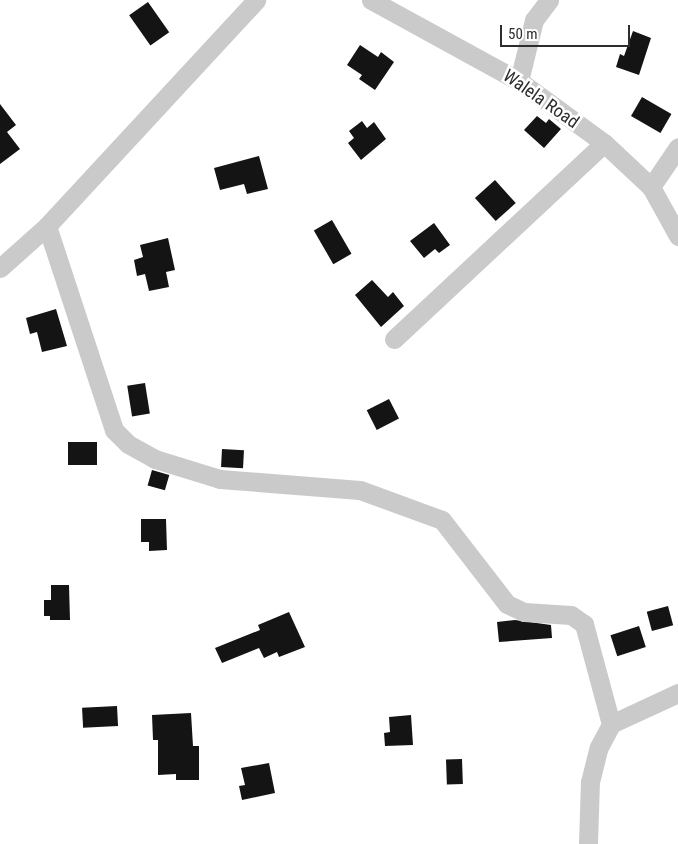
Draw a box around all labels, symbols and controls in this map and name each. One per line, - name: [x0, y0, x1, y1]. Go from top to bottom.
- scale bar: [503, 15, 633, 47]
- text: 50 m: [508, 25, 538, 43]
- street label: Walela Road: [499, 65, 583, 133]

